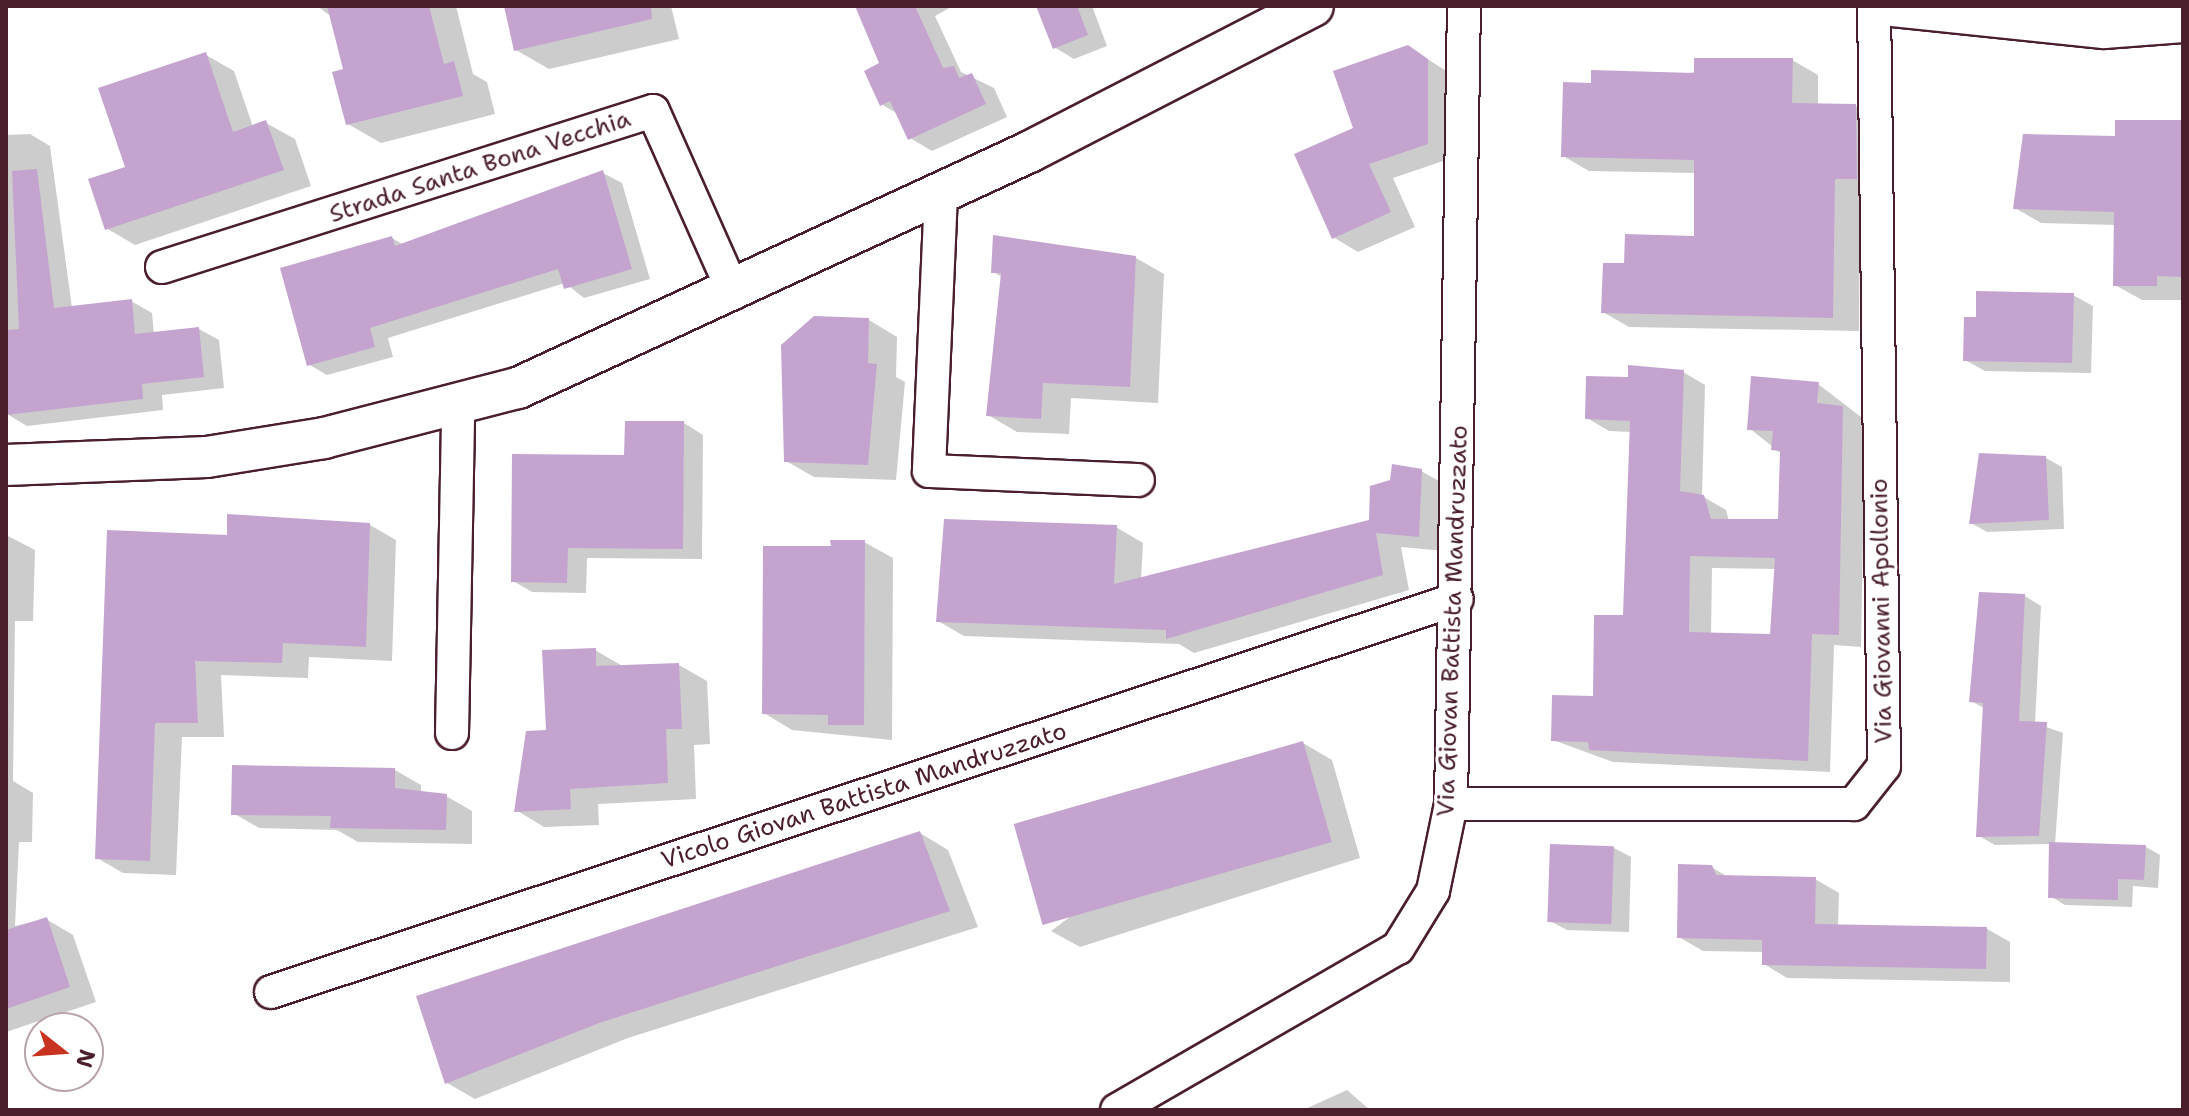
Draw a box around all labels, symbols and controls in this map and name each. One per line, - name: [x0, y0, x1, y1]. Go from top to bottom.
- street label: Strada Santa Bona Vecchia: [326, 105, 634, 229]
- street label: Via Giovan Battista Mandruzzato: [1432, 425, 1474, 817]
- street label: Via Giovanni Apollonio: [1865, 478, 1899, 744]
- street label: Vicolo Giovan Battista Mandruzzato: [658, 717, 1070, 875]
- north arrow: [24, 1012, 104, 1092]
- text: N: [69, 1046, 102, 1071]

